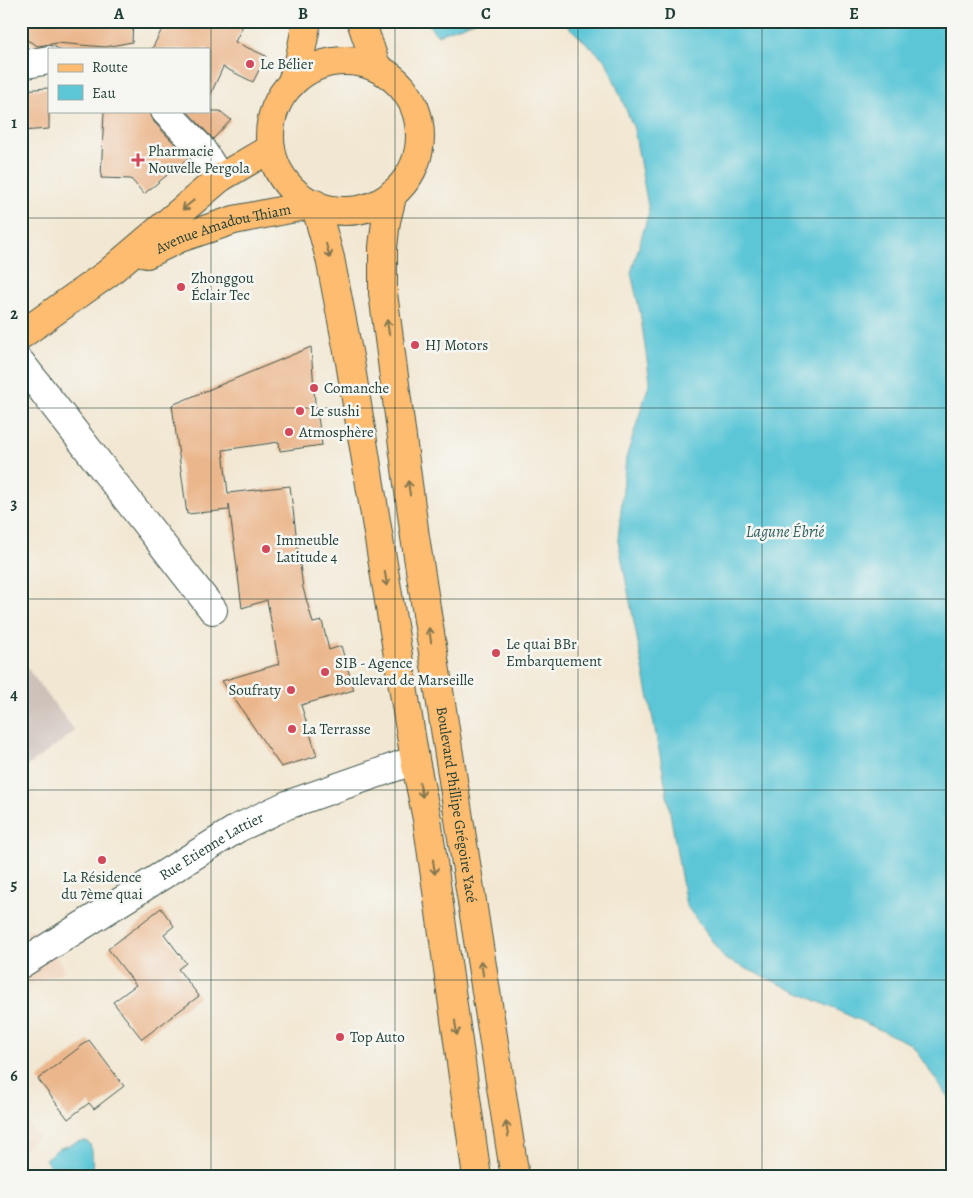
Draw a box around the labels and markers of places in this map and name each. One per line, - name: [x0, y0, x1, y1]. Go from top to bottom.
- place label: Le Bélier: [260, 54, 313, 74]
- marker: Le Bélier: [244, 58, 256, 70]
- place label: Pharmacie Nouvelle Pergola: [148, 141, 250, 178]
- marker: Pharmacie Nouvelle Pergola: [132, 154, 144, 166]
- place label: Zhonggou Éclair Tec: [191, 268, 255, 305]
- marker: Zhonggou Éclair Tec: [175, 281, 187, 293]
- place label: HJ Motors: [425, 335, 488, 355]
- marker: HJ Motors: [409, 339, 421, 351]
- place label: Comanche: [324, 378, 390, 398]
- marker: Comanche: [308, 382, 320, 394]
- place label: Le sushi: [310, 401, 360, 421]
- marker: Le sushi: [294, 405, 306, 417]
- place label: Atmosphère: [298, 422, 374, 442]
- marker: Atmosphère: [283, 426, 295, 438]
- place label: Immeuble Latitude 4: [276, 530, 339, 567]
- marker: Immeuble Latitude 4: [260, 543, 272, 555]
- place label: Le quai BBr Embarquement: [506, 634, 602, 671]
- marker: Le quai BBr Embarquement: [490, 647, 502, 659]
- place label: SIB - Agence Boulevard de Marseille: [335, 653, 474, 690]
- marker: SIB - Agence Boulevard de Marseille: [319, 666, 331, 678]
- place label: Soufraty: [229, 680, 281, 700]
- marker: Soufraty: [285, 684, 297, 696]
- place label: La Terrasse: [302, 719, 371, 739]
- marker: La Terrasse: [286, 723, 298, 735]
- marker: La Résidence du 7ème quai: [96, 854, 108, 866]
- place label: La Résidence du 7ème quai: [61, 867, 143, 904]
- place label: Top Auto: [350, 1027, 405, 1047]
- marker: Top Auto: [334, 1031, 346, 1043]

